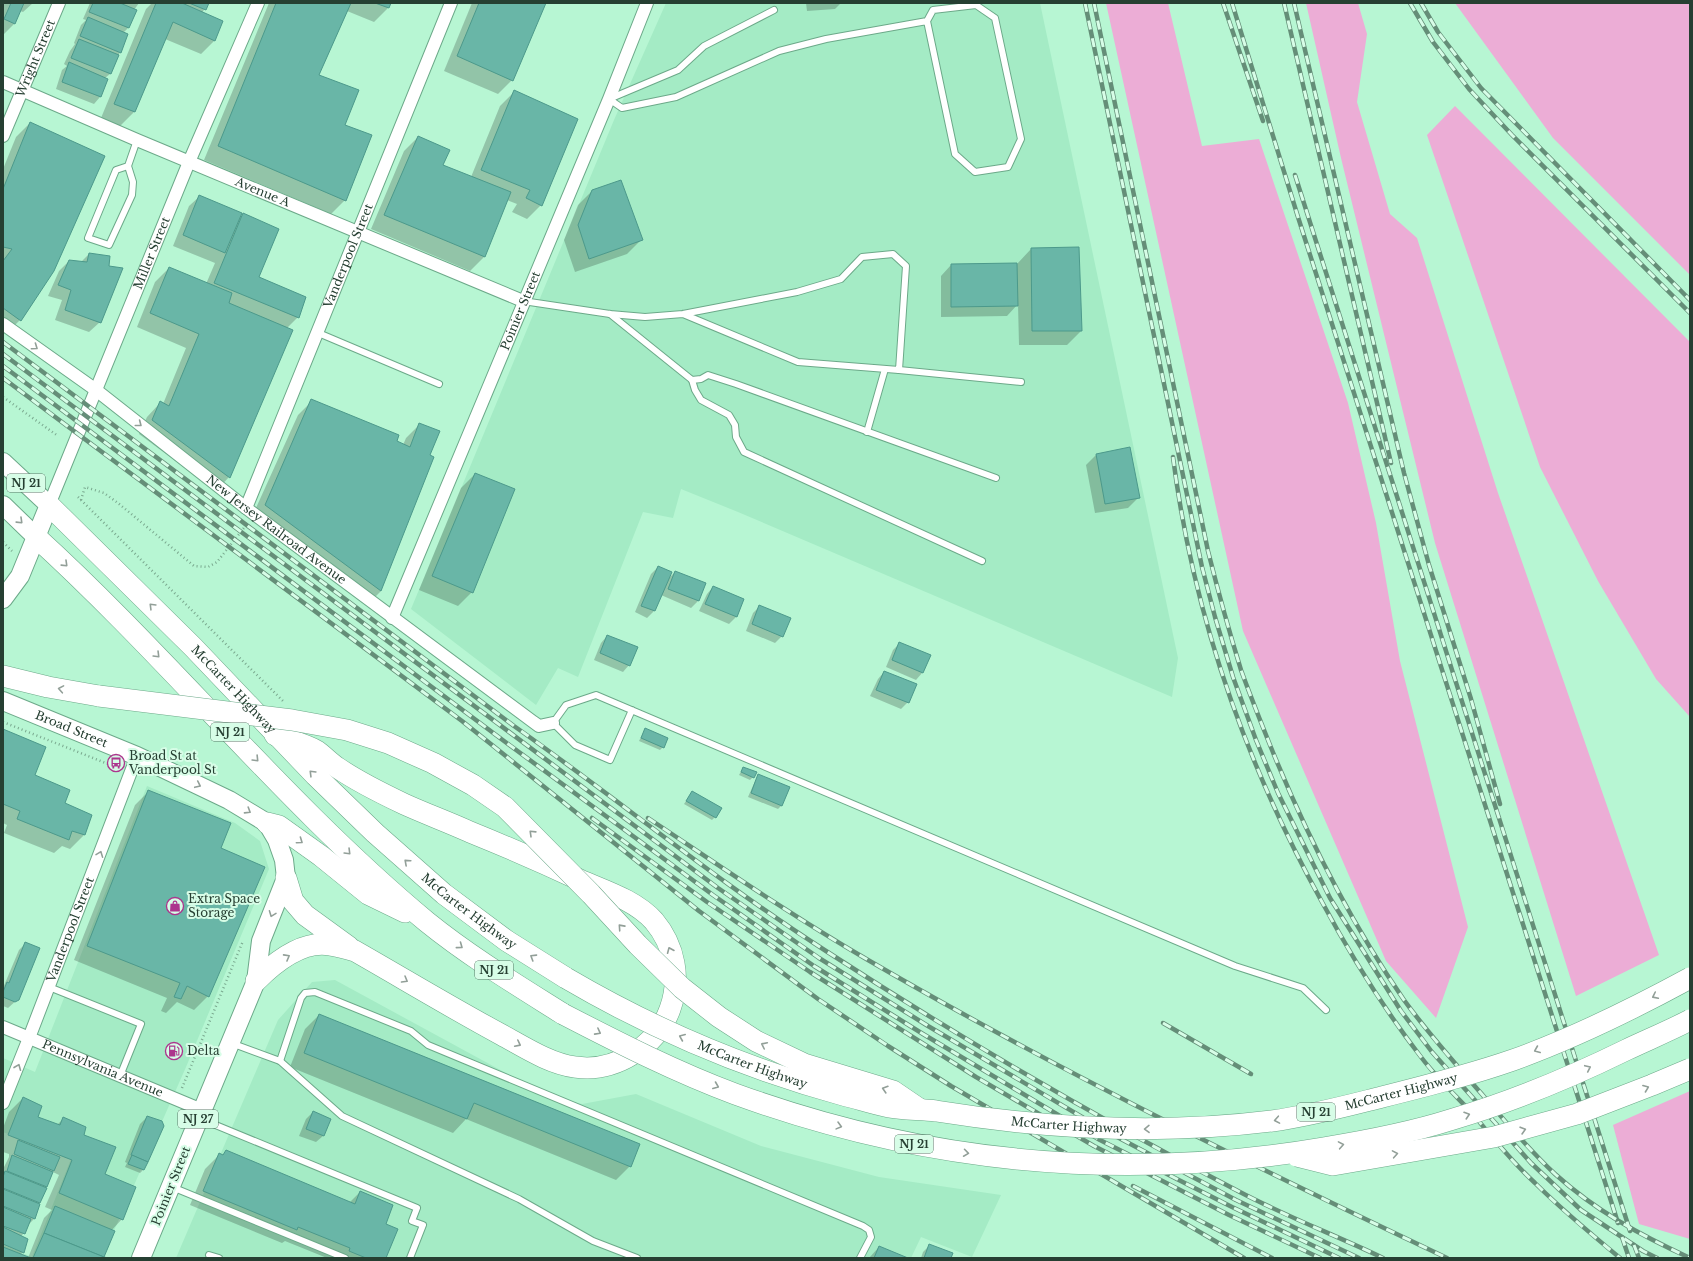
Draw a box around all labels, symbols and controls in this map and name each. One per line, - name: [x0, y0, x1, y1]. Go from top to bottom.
- street label: Wright Street: [12, 17, 58, 100]
- street label: Avenue A: [232, 173, 293, 210]
- street label: Vanderpool Street: [320, 201, 376, 311]
- street label: Miller Street: [130, 214, 173, 291]
- street label: Poinier Street: [497, 268, 543, 352]
- one-way arrow: [30, 342, 37, 349]
- one-way arrow: [135, 419, 142, 426]
- street label: New Jersey Railroad Avenue: [203, 472, 349, 587]
- road number: NJ 21: [7, 474, 45, 492]
- one-way arrow: [15, 516, 23, 524]
- one-way arrow: [60, 559, 68, 567]
- one-way arrow: [149, 603, 157, 611]
- street label: McCarter Highway: [188, 642, 280, 737]
- one-way arrow: [152, 650, 160, 658]
- one-way arrow: [58, 685, 64, 694]
- street label: Broad Street: [33, 707, 111, 750]
- road number: NJ 21: [211, 723, 249, 741]
- place label: Broad St at Vanderpool St: [128, 748, 217, 777]
- bus stop icon: Broad St at Vanderpool St: [106, 753, 126, 773]
- one-way arrow: [252, 754, 259, 762]
- one-way arrow: [310, 770, 317, 778]
- one-way arrow: [193, 780, 201, 788]
- one-way arrow: [244, 807, 251, 814]
- one-way arrow: [529, 830, 537, 838]
- one-way arrow: [296, 836, 303, 843]
- one-way arrow: [343, 847, 351, 855]
- one-way arrow: [95, 851, 103, 858]
- one-way arrow: [405, 859, 412, 866]
- street label: McCarter Highway: [419, 870, 520, 952]
- street label: Vanderpool Street: [43, 874, 97, 985]
- place label: Extra Space Storage: [188, 891, 260, 920]
- shop icon: Extra Space Storage: [165, 896, 185, 916]
- one-way arrow: [268, 911, 276, 918]
- one-way arrow: [618, 924, 626, 932]
- one-way arrow: [455, 941, 462, 948]
- one-way arrow: [666, 947, 674, 954]
- one-way arrow: [282, 954, 290, 961]
- one-way arrow: [530, 955, 537, 962]
- road number: NJ 21: [475, 961, 513, 979]
- one-way arrow: [401, 975, 408, 983]
- one-way arrow: [1652, 991, 1660, 999]
- one-way arrow: [594, 1027, 601, 1035]
- one-way arrow: [678, 1034, 686, 1042]
- street label: Pennsylvania Avenue: [40, 1036, 166, 1100]
- street label: McCarter Highway: [695, 1037, 810, 1091]
- one-way arrow: [514, 1039, 522, 1047]
- fuel station icon: Delta: [164, 1041, 184, 1061]
- one-way arrow: [760, 1042, 768, 1050]
- place label: Delta: [187, 1043, 220, 1058]
- one-way arrow: [1534, 1045, 1542, 1053]
- one-way arrow: [13, 1063, 21, 1070]
- one-way arrow: [1584, 1065, 1591, 1073]
- street label: McCarter Highway: [1343, 1070, 1460, 1113]
- one-way arrow: [712, 1081, 719, 1089]
- one-way arrow: [1642, 1084, 1649, 1092]
- one-way arrow: [882, 1085, 889, 1094]
- road number: NJ 21: [1297, 1103, 1335, 1121]
- road number: NJ 27: [178, 1110, 218, 1128]
- one-way arrow: [1463, 1111, 1470, 1120]
- street label: McCarter Highway: [1010, 1113, 1127, 1136]
- one-way arrow: [1274, 1115, 1280, 1124]
- one-way arrow: [836, 1122, 843, 1130]
- one-way arrow: [1144, 1125, 1150, 1133]
- one-way arrow: [1519, 1126, 1526, 1134]
- road number: NJ 21: [895, 1135, 933, 1153]
- one-way arrow: [1337, 1141, 1344, 1150]
- street label: Poinier Street: [148, 1144, 193, 1228]
- one-way arrow: [963, 1148, 970, 1157]
- one-way arrow: [1392, 1151, 1398, 1159]

